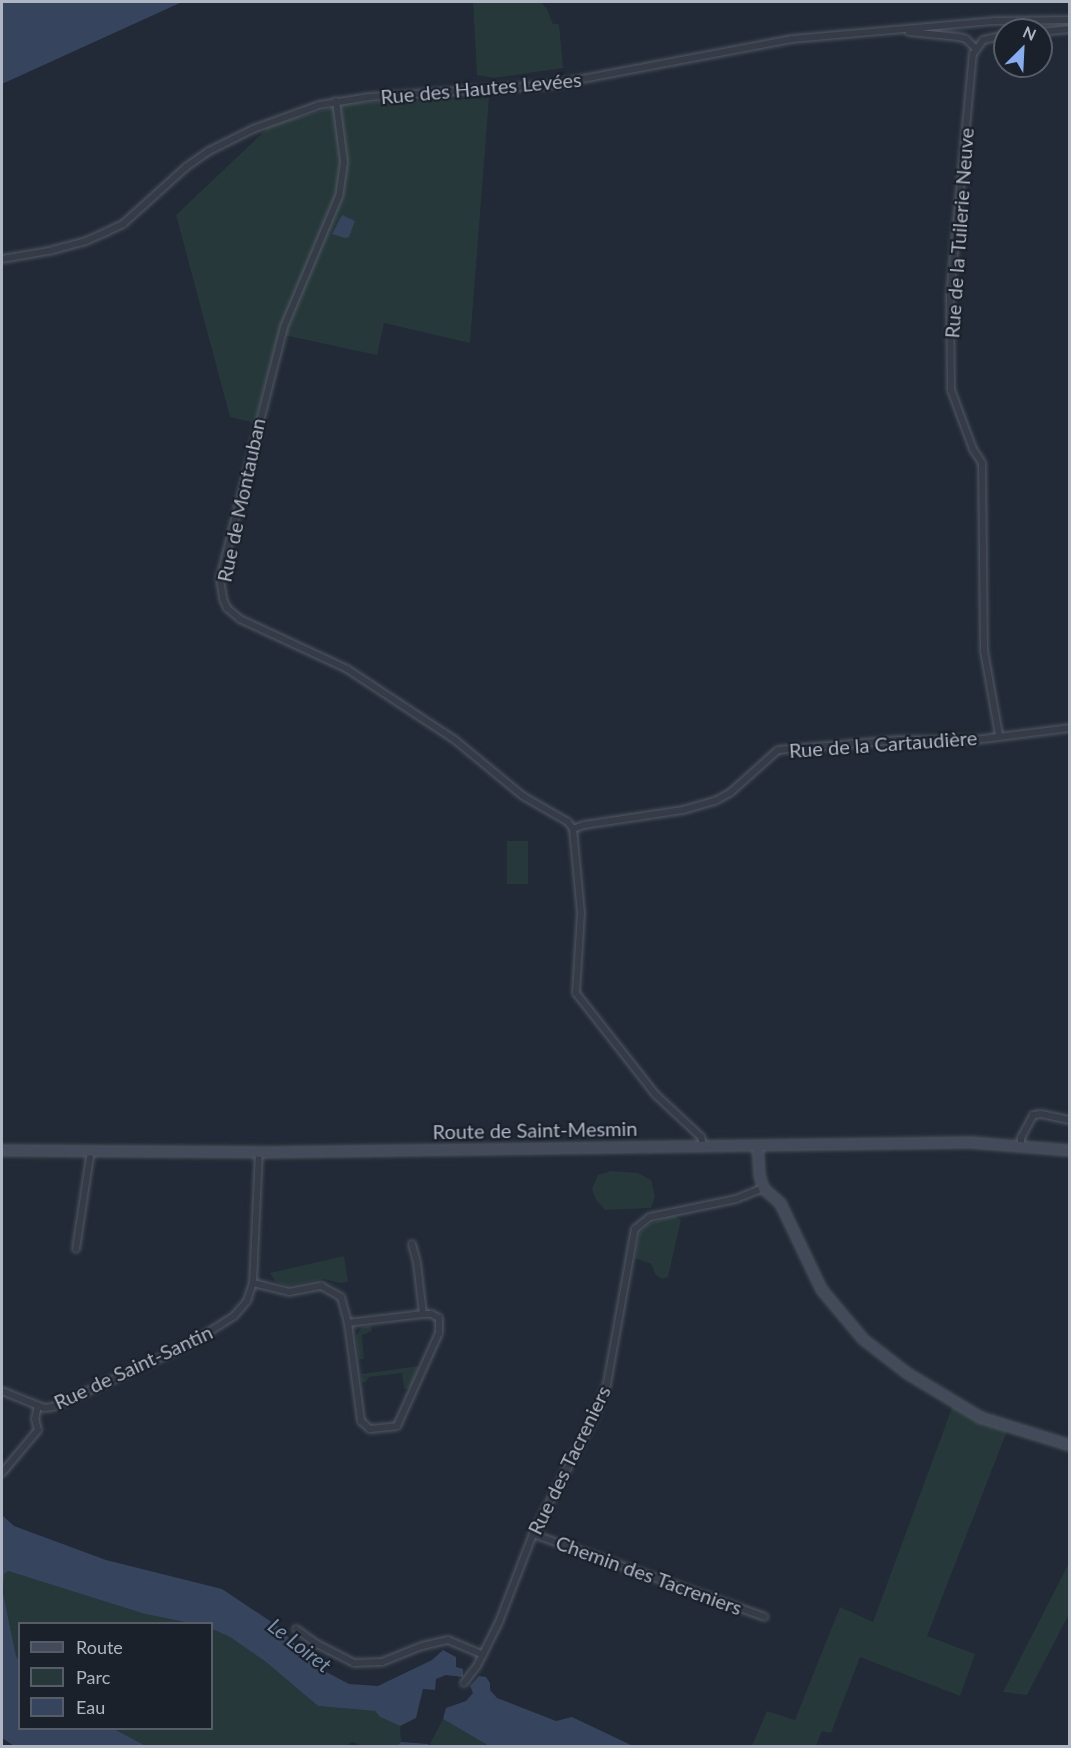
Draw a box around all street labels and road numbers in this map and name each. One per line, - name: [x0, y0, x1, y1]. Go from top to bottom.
- street label: Rue des Hautes Levées: [379, 67, 583, 109]
- street label: Rue de la Tuilerie Neuve: [940, 127, 978, 339]
- street label: Rue de Montauban: [212, 416, 270, 584]
- street label: Rue de la Cartaudière: [788, 725, 978, 763]
- street label: Route de Saint-Mesmin: [432, 1116, 638, 1144]
- street label: Rue de Saint-Santin: [50, 1320, 216, 1414]
- street label: Rue des Tacreniers: [522, 1381, 616, 1539]
- street label: Chemin des Tacreniers: [552, 1530, 746, 1620]

